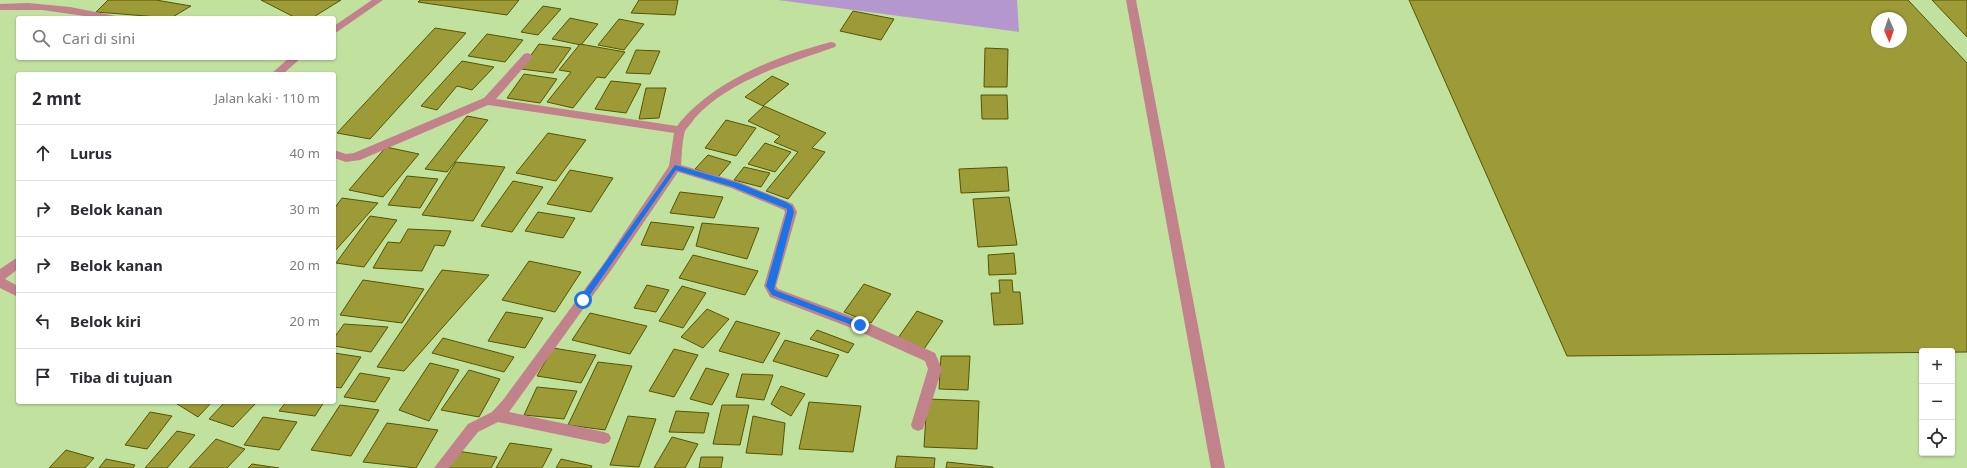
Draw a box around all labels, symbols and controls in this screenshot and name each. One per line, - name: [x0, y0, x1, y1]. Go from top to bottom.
- north arrow: [1871, 12, 1907, 48]
- search box: [16, 16, 336, 60]
- icon: search: [30, 27, 52, 49]
- text: Cari di sini: [62, 28, 135, 48]
- text: 2 mnt: [32, 87, 81, 110]
- text: Jalan kaki · 110 m: [214, 89, 320, 107]
- icon: ahead: [32, 142, 54, 164]
- text: Lurus: [70, 143, 112, 163]
- text: 40 m: [290, 144, 320, 162]
- icon: right: [32, 198, 54, 220]
- text: Belok kanan: [70, 199, 163, 219]
- text: 30 m: [290, 200, 320, 218]
- icon: right: [32, 254, 54, 276]
- text: Belok kanan: [70, 255, 163, 275]
- text: 20 m: [290, 256, 320, 274]
- route start: [574, 291, 592, 309]
- icon: left: [32, 310, 54, 332]
- text: Belok kiri: [70, 311, 141, 331]
- text: 20 m: [290, 312, 320, 330]
- route end: [851, 316, 869, 334]
- map controls: [1919, 348, 1955, 456]
- button: +: [1919, 348, 1955, 384]
- icon: arrive: [32, 366, 54, 388]
- text: Tiba di tujuan: [70, 367, 173, 387]
- button: −: [1919, 384, 1955, 420]
- button: locate: [1919, 420, 1955, 456]

